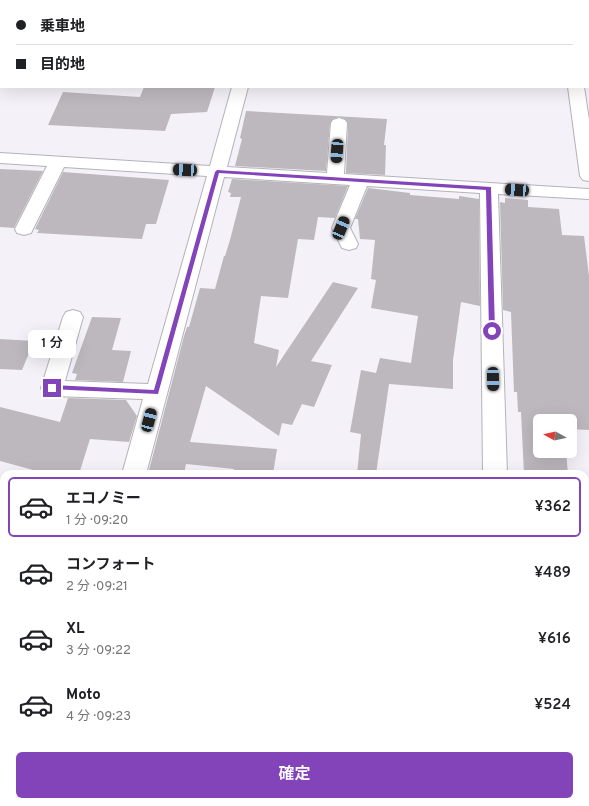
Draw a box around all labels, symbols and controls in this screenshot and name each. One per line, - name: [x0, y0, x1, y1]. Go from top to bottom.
- text: 乗車地: [40, 18, 85, 37]
- text: 目的地: [40, 56, 85, 75]
- car: [330, 139, 344, 163]
- car: [173, 163, 197, 177]
- car: [505, 183, 529, 197]
- car: [331, 215, 351, 241]
- route start: [483, 322, 501, 340]
- callout: 1 分: [28, 330, 76, 358]
- text: 1 分: [41, 336, 63, 352]
- car: [487, 367, 499, 391]
- route end: [43, 379, 61, 397]
- car: [140, 407, 158, 433]
- north arrow: [533, 414, 577, 458]
- map controls: [533, 414, 577, 458]
- icon: car: [18, 489, 54, 525]
- text: エコノミー: [66, 490, 141, 509]
- text: ¥362: [535, 498, 571, 517]
- text: 1 分 · 09:20: [66, 513, 128, 529]
- icon: car: [18, 555, 54, 591]
- text: コンフォート: [66, 556, 156, 575]
- text: ¥489: [534, 564, 571, 583]
- text: 2 分 · 09:21: [66, 579, 128, 595]
- text: XL: [66, 620, 84, 639]
- icon: car: [18, 621, 54, 657]
- text: ¥616: [538, 630, 571, 649]
- text: 3 分 · 09:22: [66, 643, 131, 659]
- text: Moto: [66, 686, 101, 705]
- icon: car: [18, 687, 54, 723]
- text: ¥524: [534, 696, 571, 715]
- text: 4 分 · 09:23: [66, 709, 131, 725]
- button: 確定: [16, 752, 573, 798]

